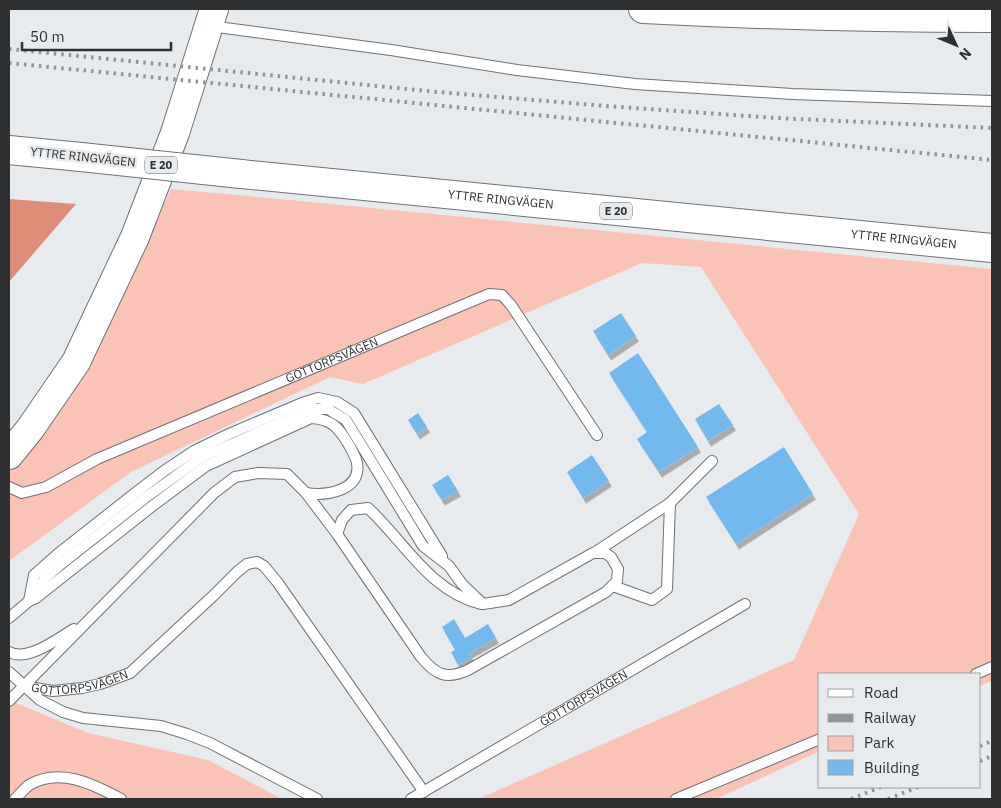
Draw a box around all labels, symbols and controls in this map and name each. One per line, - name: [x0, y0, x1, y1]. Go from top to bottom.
- scale bar: [22, 20, 171, 52]
- north arrow: [931, 20, 981, 70]
- text: 50 m: [30, 27, 65, 46]
- text: N: [955, 44, 975, 64]
- street label: YTTRE RINGVÄGEN: [30, 144, 137, 170]
- road number: E 20: [145, 156, 177, 174]
- street label: YTTRE RINGVÄGEN: [447, 186, 554, 212]
- road number: E 20: [600, 202, 632, 220]
- street label: YTTRE RINGVÄGEN: [850, 226, 957, 251]
- street label: GOTTORPSVÄGEN: [283, 334, 380, 386]
- street label: GOTTORPSVÄGEN: [30, 666, 130, 698]
- street label: GOTTORPSVÄGEN: [537, 666, 630, 729]
- legend: [818, 673, 981, 788]
- text: Road: [864, 683, 899, 702]
- text: Railway: [864, 708, 917, 727]
- text: Park: [864, 733, 894, 752]
- text: Building: [864, 758, 919, 777]

